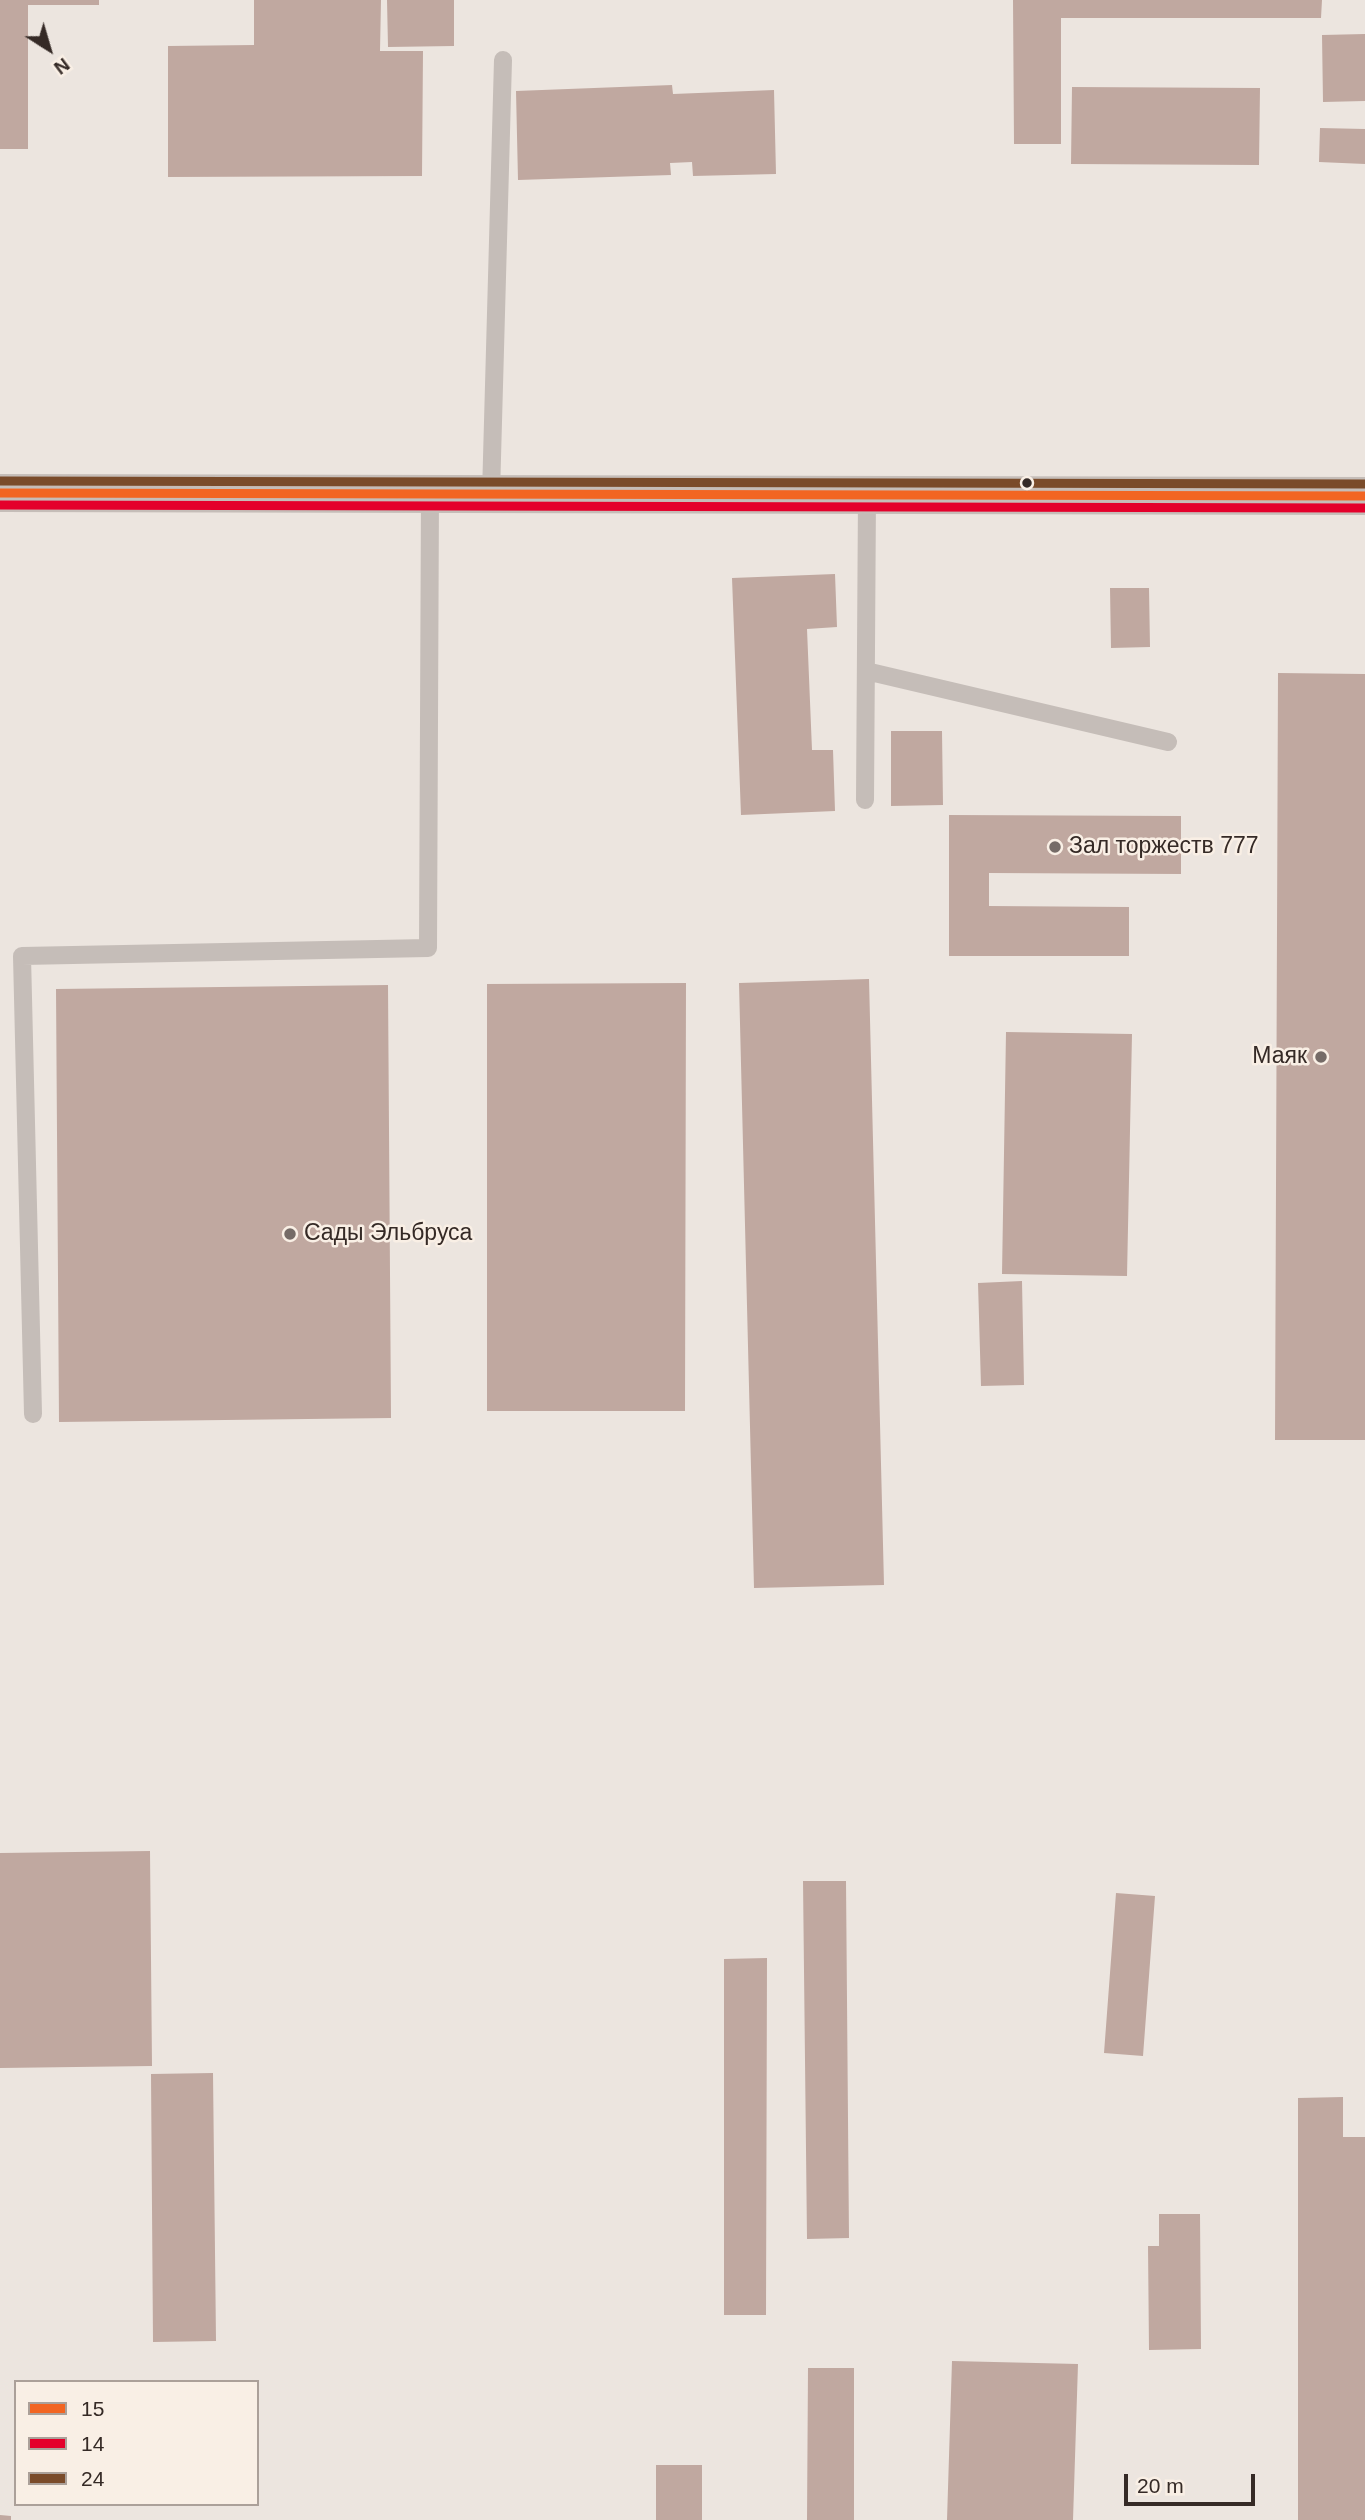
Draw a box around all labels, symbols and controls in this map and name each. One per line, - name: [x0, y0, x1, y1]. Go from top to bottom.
- north arrow: [14, 14, 84, 84]
- text: N: [50, 54, 74, 79]
- unlabelled marker: [1020, 476, 1034, 490]
- place label: Зал торжеств 777: [1069, 833, 1259, 861]
- marker: Зал торжеств 777: [1047, 839, 1063, 855]
- place label: Маяк: [1252, 1043, 1307, 1071]
- marker: Маяк: [1313, 1049, 1329, 1065]
- place label: Сады Эльбруса: [304, 1220, 472, 1248]
- marker: Сады Эльбруса: [282, 1226, 298, 1242]
- legend: [14, 2380, 259, 2506]
- text: 15: [81, 2397, 104, 2420]
- text: 14: [81, 2432, 104, 2455]
- scale bar: [1127, 2460, 1258, 2504]
- text: 24: [81, 2467, 104, 2490]
- text: 20 m: [1137, 2474, 1184, 2497]

